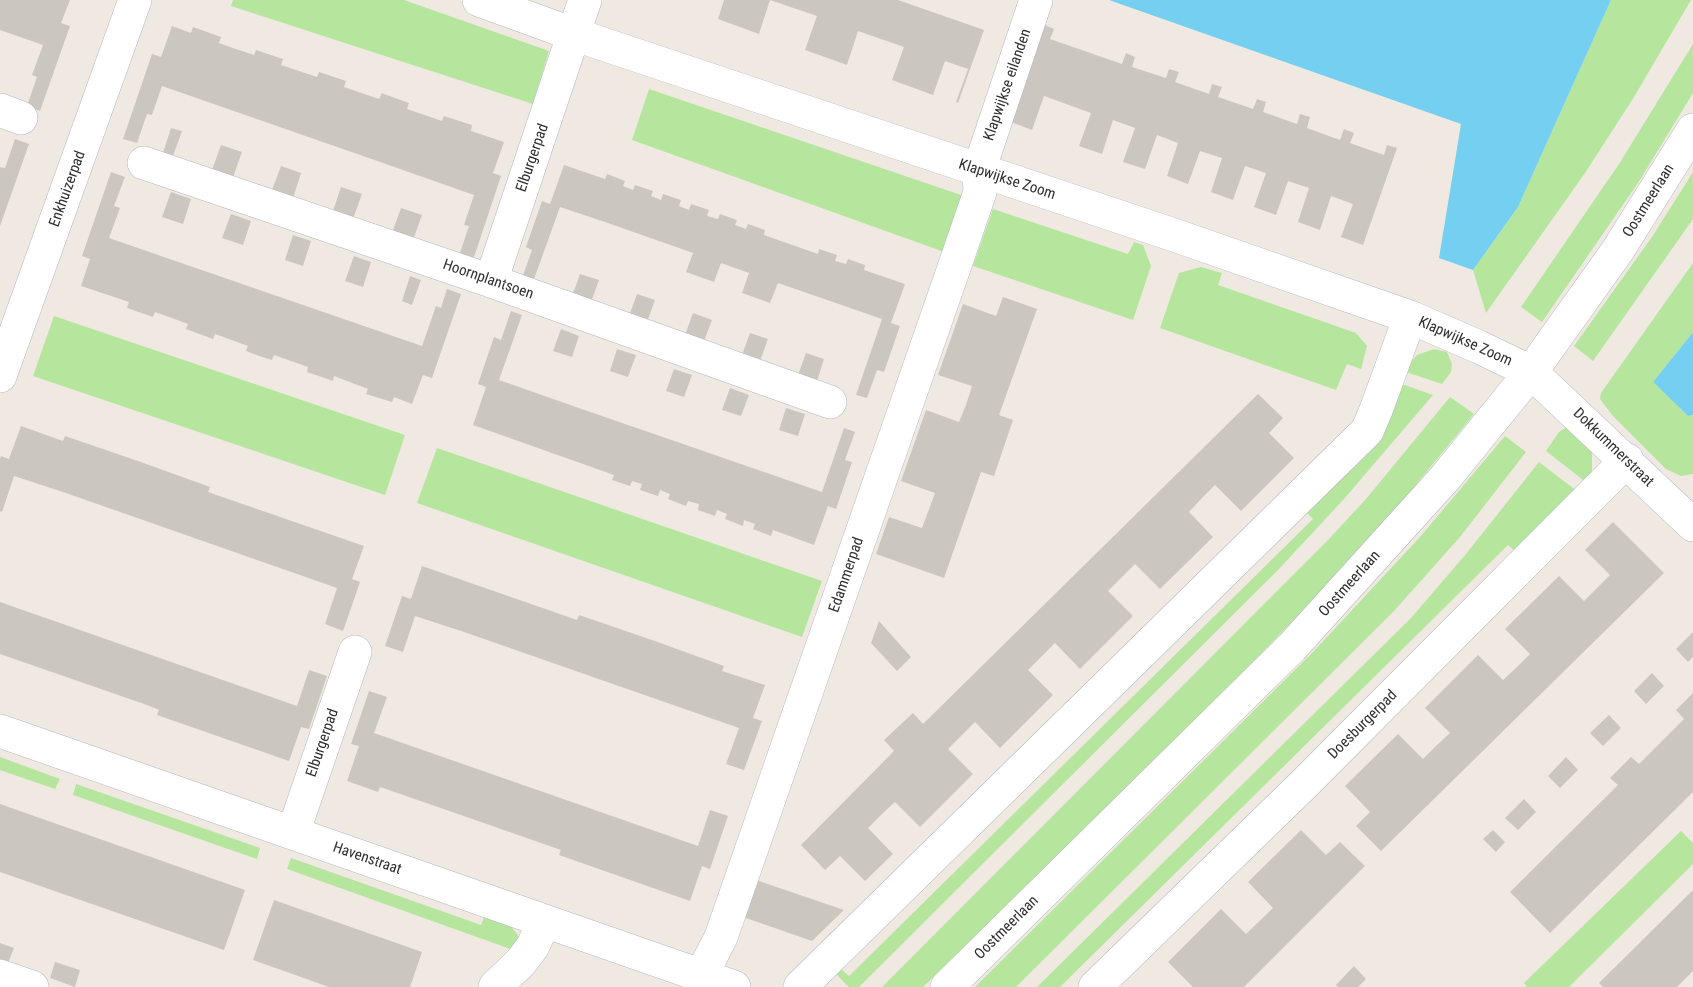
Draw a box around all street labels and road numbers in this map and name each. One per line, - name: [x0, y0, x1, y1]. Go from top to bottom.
- street label: Klapwijkse eilanden: [980, 27, 1036, 143]
- street label: Elburgerpad: [513, 122, 553, 194]
- street label: Enkhuizerpad: [46, 149, 90, 229]
- street label: Klapwijkse Zoom: [956, 156, 1058, 204]
- street label: Oostmeerlaan: [1619, 161, 1679, 241]
- street label: Hoornplantsoen: [440, 256, 536, 304]
- street label: Klapwijkse Zoom: [1415, 313, 1515, 371]
- street label: Dokkummerstraat: [1569, 405, 1657, 491]
- street label: Edammerpad: [826, 535, 868, 615]
- street label: Oostmeerlaan: [1316, 547, 1384, 621]
- street label: Doesburgerpad: [1325, 687, 1401, 763]
- street label: Elburgerpad: [303, 707, 343, 779]
- street label: Havenstraat: [330, 839, 404, 879]
- street label: Oostmeerlaan: [971, 892, 1043, 964]

